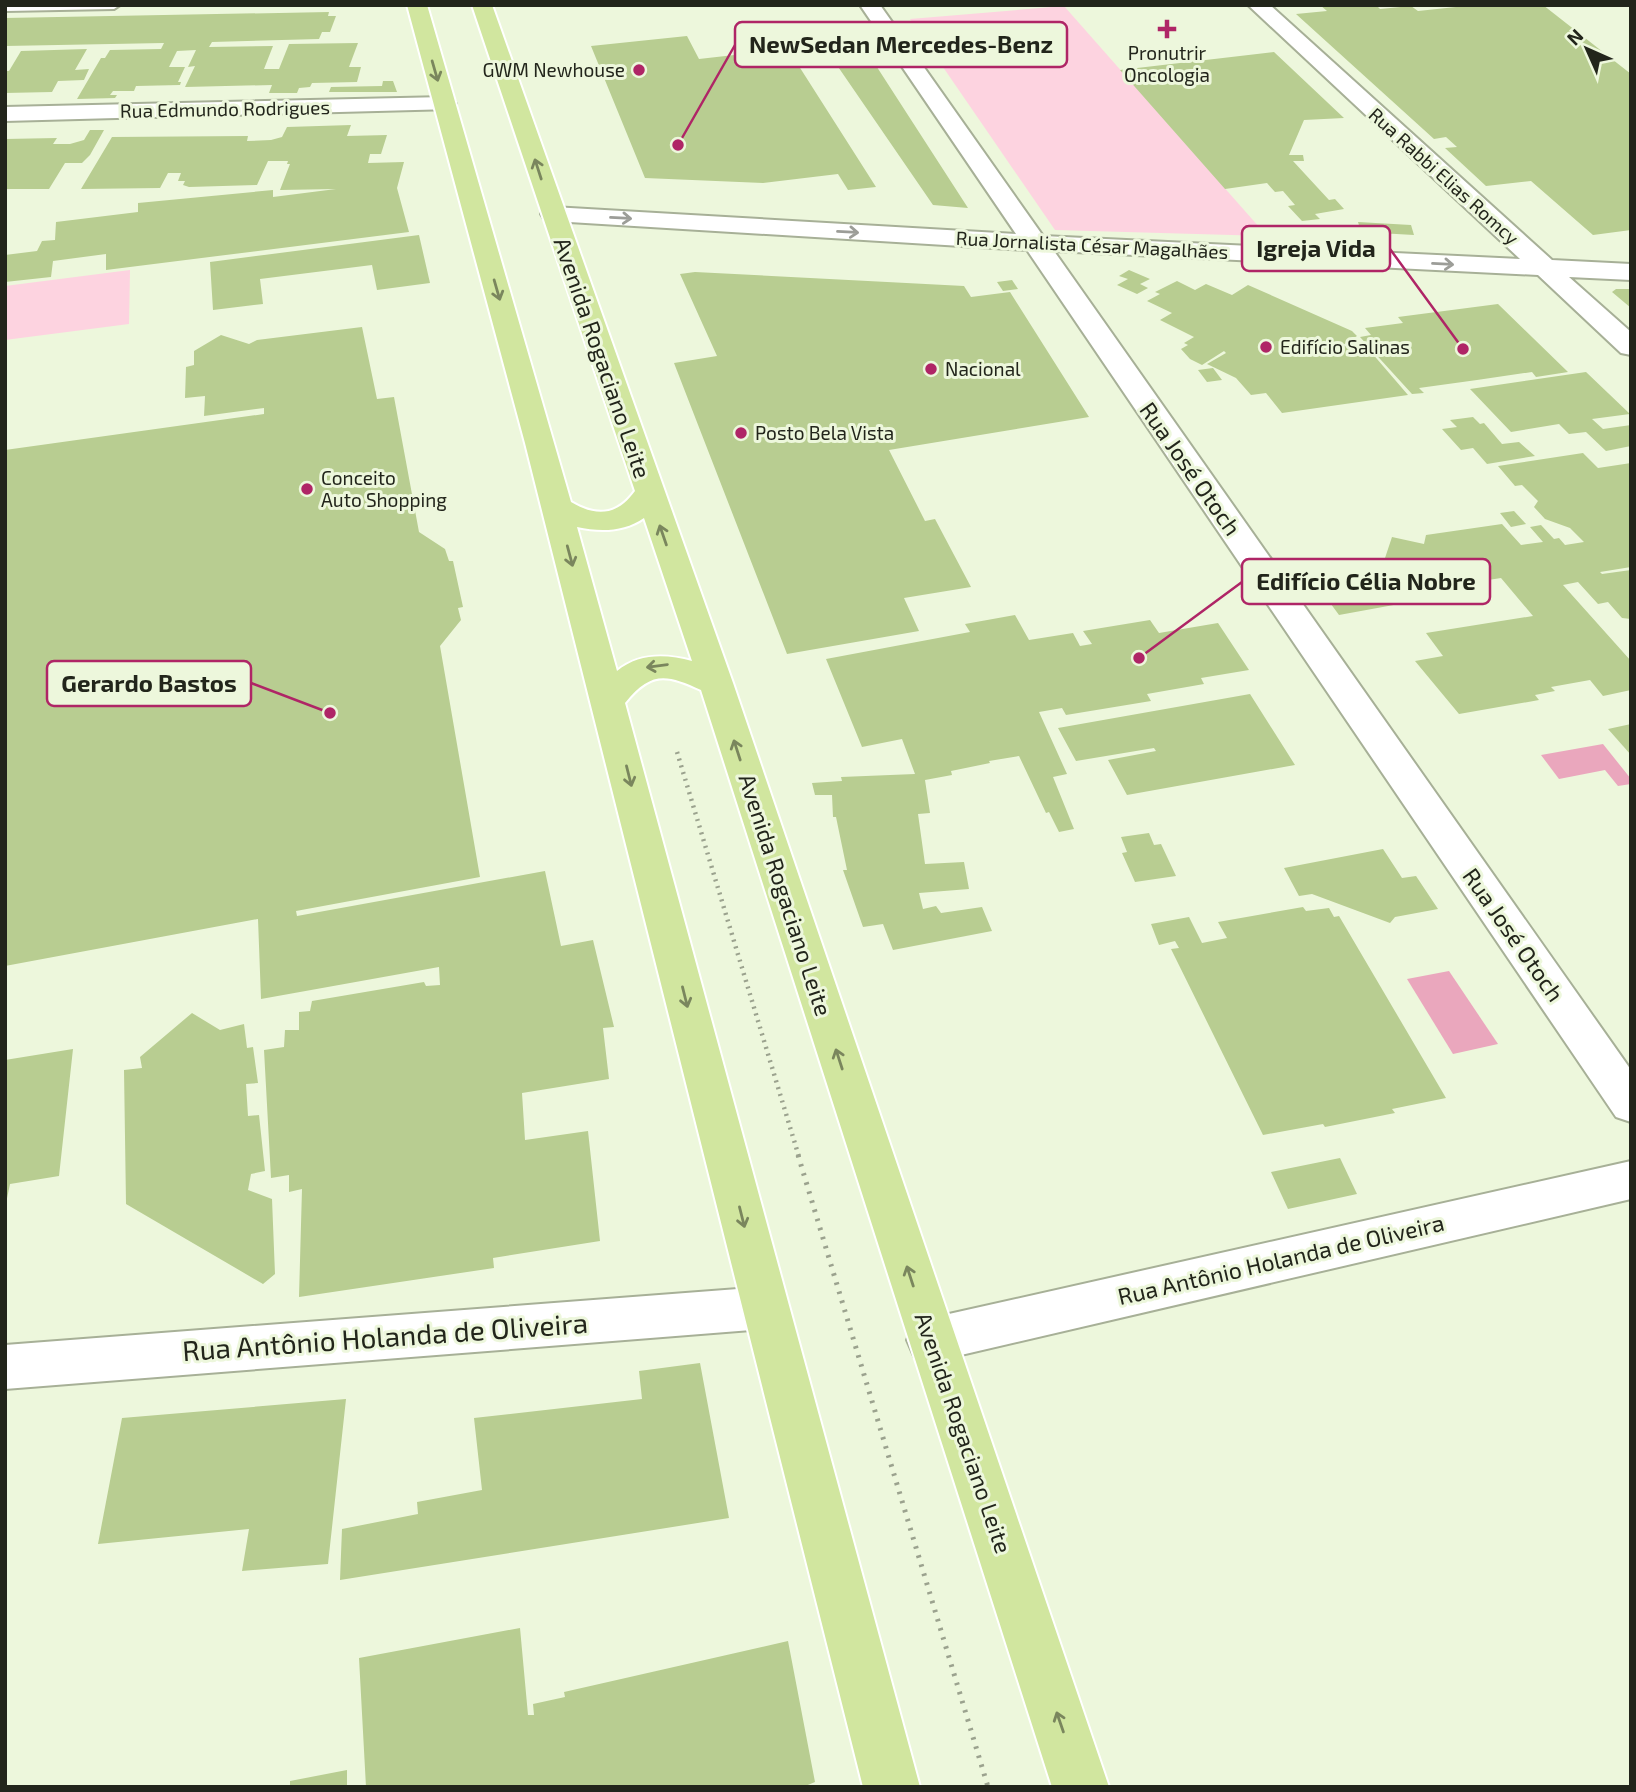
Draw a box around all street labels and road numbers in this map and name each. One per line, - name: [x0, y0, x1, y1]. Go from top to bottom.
- street label: Rua Edmundo Rodrigues: [120, 95, 330, 122]
- street label: Rua Rabbi Elias Romcy: [1365, 102, 1524, 249]
- street label: Rua Jornalista César Magalhães: [955, 226, 1229, 263]
- street label: Avenida Rogaciano Leite: [549, 234, 657, 482]
- street label: Rua José Otoch: [1134, 396, 1247, 541]
- street label: Avenida Rogaciano Leite: [734, 770, 838, 1019]
- street label: Rua José Otoch: [1457, 862, 1570, 1007]
- street label: Rua Antônio Holanda de Oliveira: [1115, 1208, 1447, 1310]
- street label: Rua Antônio Holanda de Oliveira: [181, 1305, 589, 1367]
- street label: Avenida Rogaciano Leite: [910, 1309, 1018, 1557]

